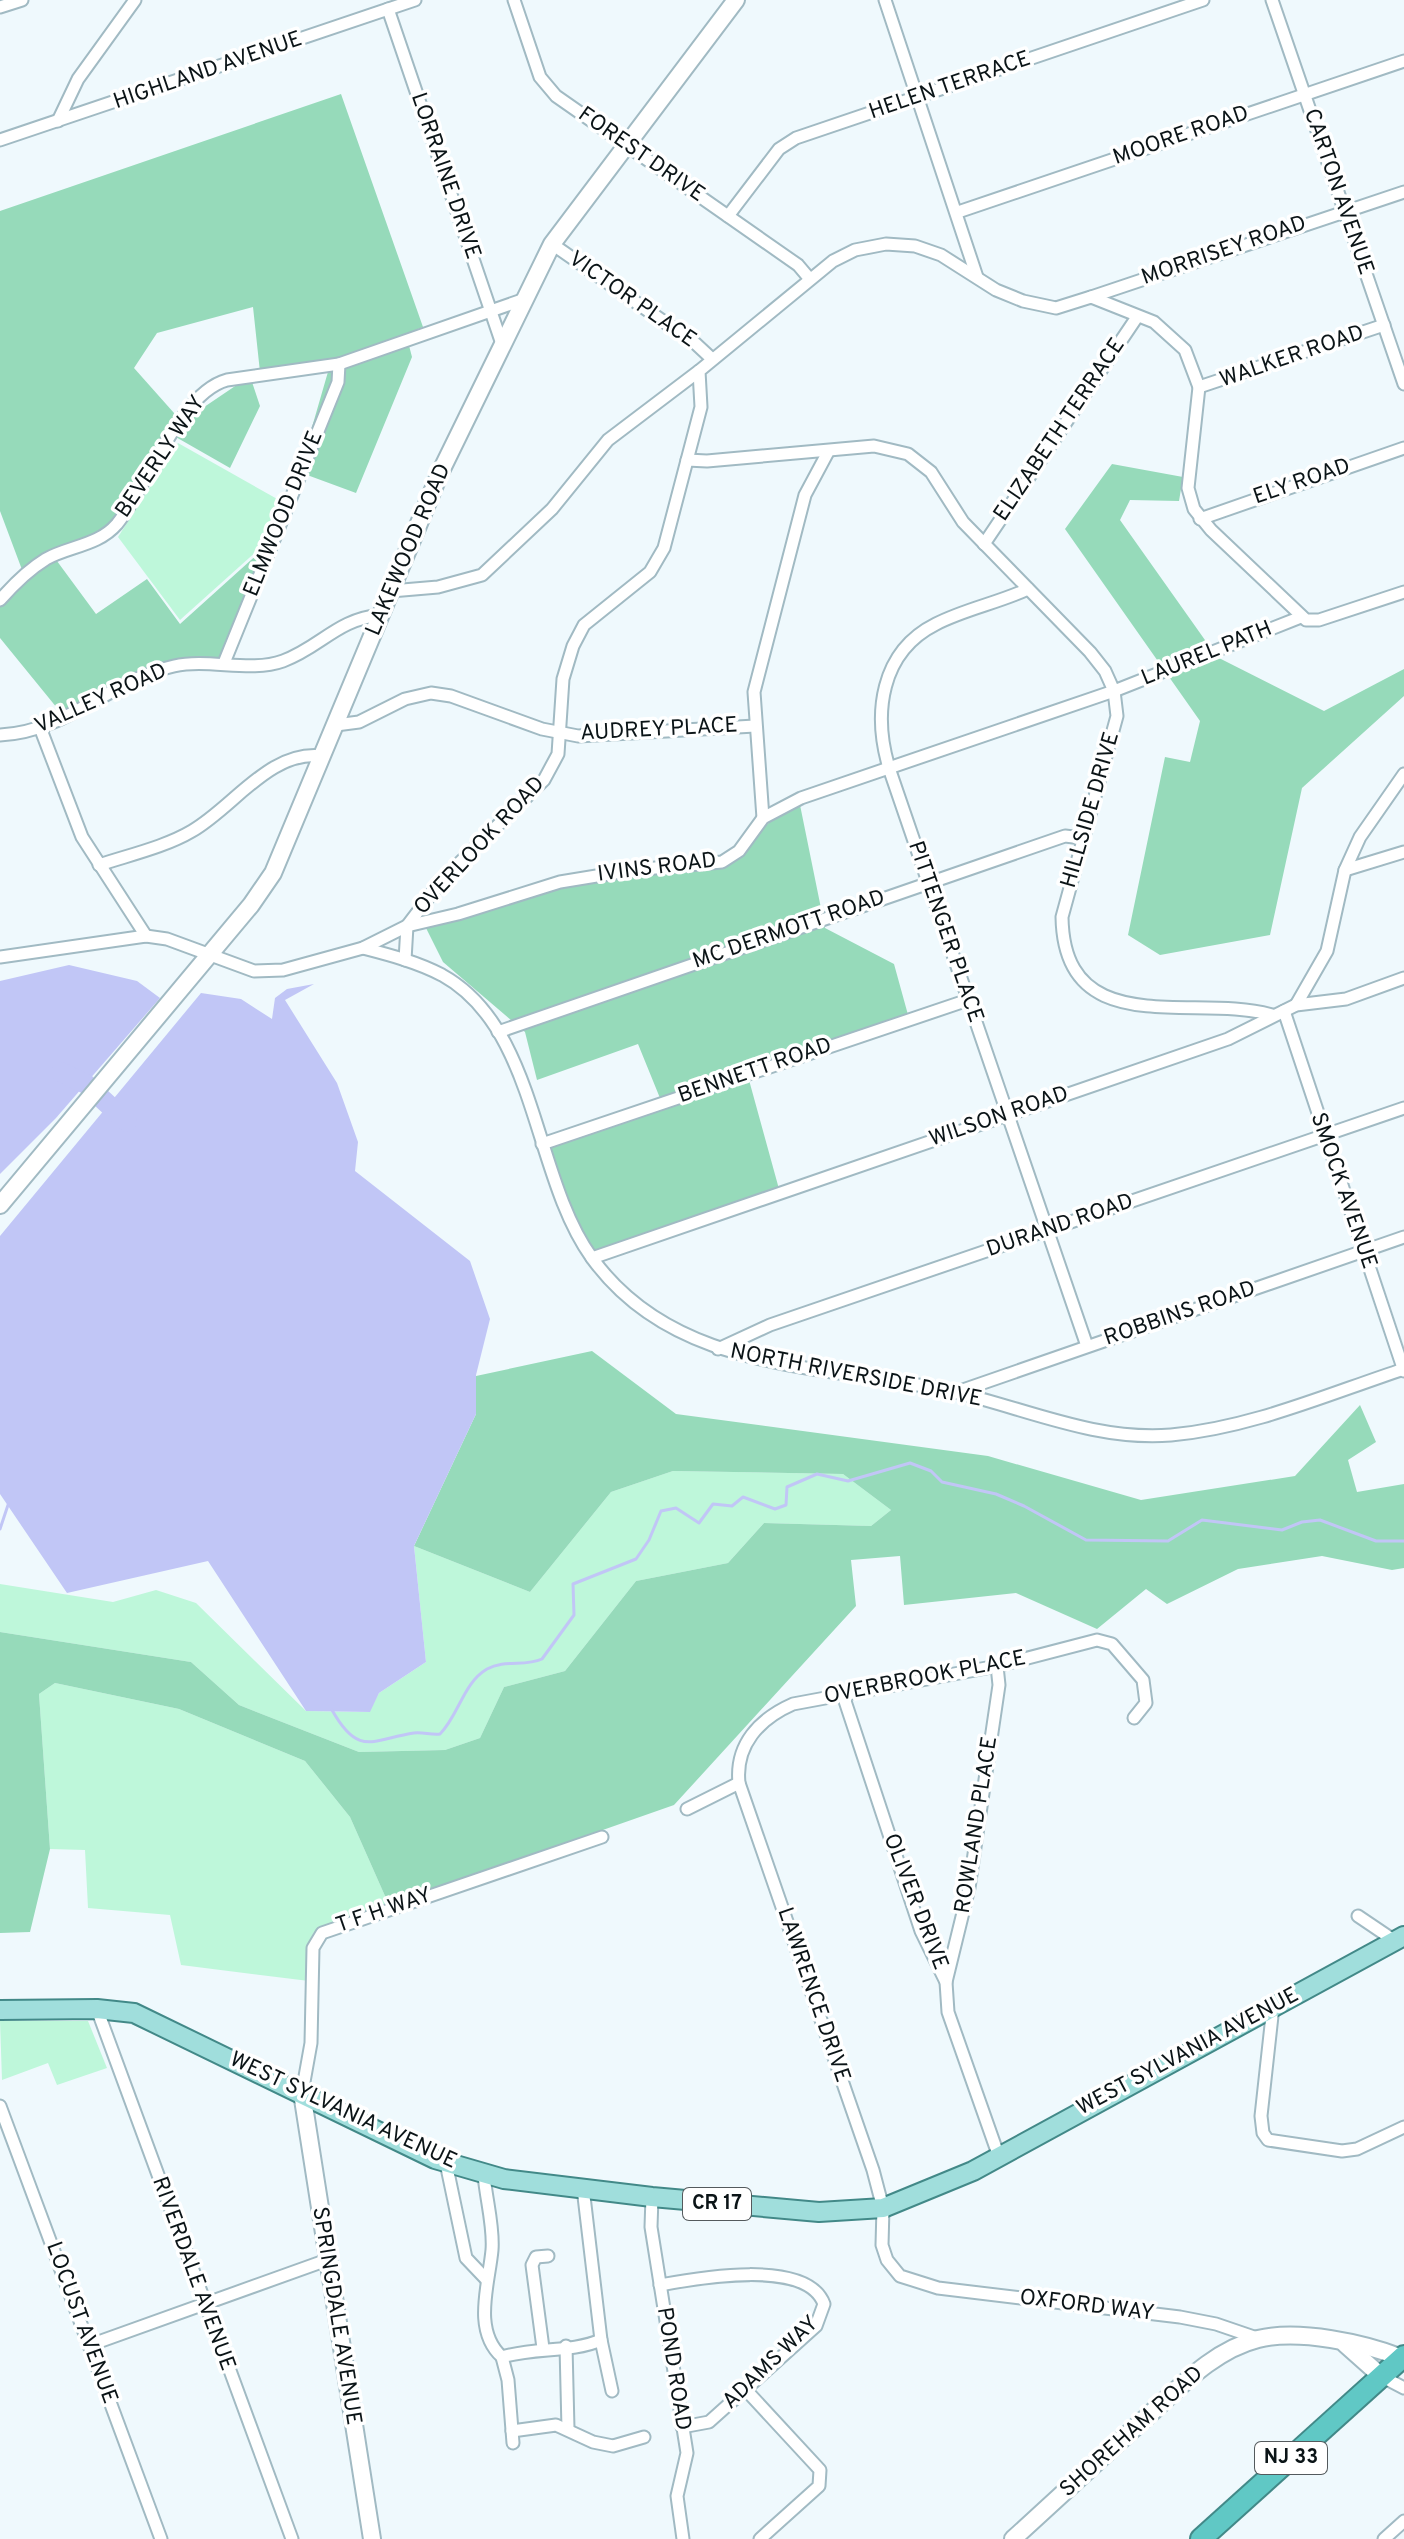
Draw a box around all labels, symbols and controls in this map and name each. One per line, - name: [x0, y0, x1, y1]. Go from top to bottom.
- street label: HIGHLAND AVENUE: [110, 26, 306, 116]
- street label: HELEN TERRACE: [866, 46, 1034, 126]
- street label: LORRAINE DRIVE: [404, 89, 486, 263]
- street label: MOORE ROAD: [1110, 100, 1252, 172]
- street label: FOREST DRIVE: [572, 101, 710, 209]
- street label: CARTON AVENUE: [1297, 105, 1379, 279]
- street label: MORRISEY ROAD: [1138, 210, 1310, 292]
- street label: VICTOR PLACE: [563, 246, 701, 354]
- street label: WALKER ROAD: [1216, 320, 1368, 394]
- street label: ELIZABETH TERRACE: [989, 333, 1131, 527]
- street label: BEVERLY WAY: [110, 391, 212, 523]
- street label: ELMWOOD DRIVE: [238, 427, 330, 601]
- street label: ELY ROAD: [1250, 453, 1354, 511]
- street label: LAKEWOOD ROAD: [361, 460, 457, 640]
- street label: LAUREL PATH: [1138, 615, 1276, 693]
- street label: VALLEY ROAD: [31, 658, 171, 740]
- street label: AUDREY PLACE: [580, 712, 738, 748]
- street label: HILLSIDE DRIVE: [1056, 729, 1126, 891]
- street label: OVERLOOK ROAD: [409, 771, 551, 921]
- street label: PITTENGER PLACE: [901, 838, 989, 1026]
- street label: IVINS ROAD: [596, 847, 718, 889]
- street label: MC DERMOTT ROAD: [689, 884, 889, 976]
- street label: BENNETT ROAD: [675, 1032, 835, 1110]
- street label: WILSON ROAD: [926, 1081, 1072, 1153]
- street label: SMOCK AVENUE: [1304, 1109, 1382, 1273]
- street label: DURAND ROAD: [983, 1188, 1137, 1264]
- street label: ROBBINS ROAD: [1101, 1275, 1259, 1353]
- street label: NORTH RIVERSIDE DRIVE: [728, 1338, 984, 1414]
- street label: OVERBROOK PLACE: [822, 1645, 1028, 1711]
- street label: ROWLAND PLACE: [950, 1735, 1004, 1915]
- street label: OLIVER DRIVE: [877, 1830, 953, 1974]
- street label: T F H WAY: [333, 1882, 435, 1940]
- street label: LAWRENCE DRIVE: [770, 1904, 856, 2086]
- street label: WEST SYLVANIA AVENUE: [1072, 1982, 1304, 2122]
- street label: WEST SYLVANIA AVENUE: [225, 2046, 461, 2176]
- street label: RIVERDALE AVENUE: [145, 2173, 241, 2375]
- road number: CR 17: [683, 2188, 751, 2220]
- street label: SPRINGDALE AVENUE: [305, 2205, 367, 2427]
- street label: LOCUST AVENUE: [39, 2238, 123, 2408]
- street label: OXFORD WAY: [1018, 2284, 1156, 2328]
- street label: POND ROAD: [650, 2305, 696, 2433]
- street label: ADAMS WAY: [717, 2311, 825, 2415]
- street label: SHOREHAM ROAD: [1055, 2361, 1209, 2503]
- road number: NJ 33: [1255, 2442, 1327, 2474]

